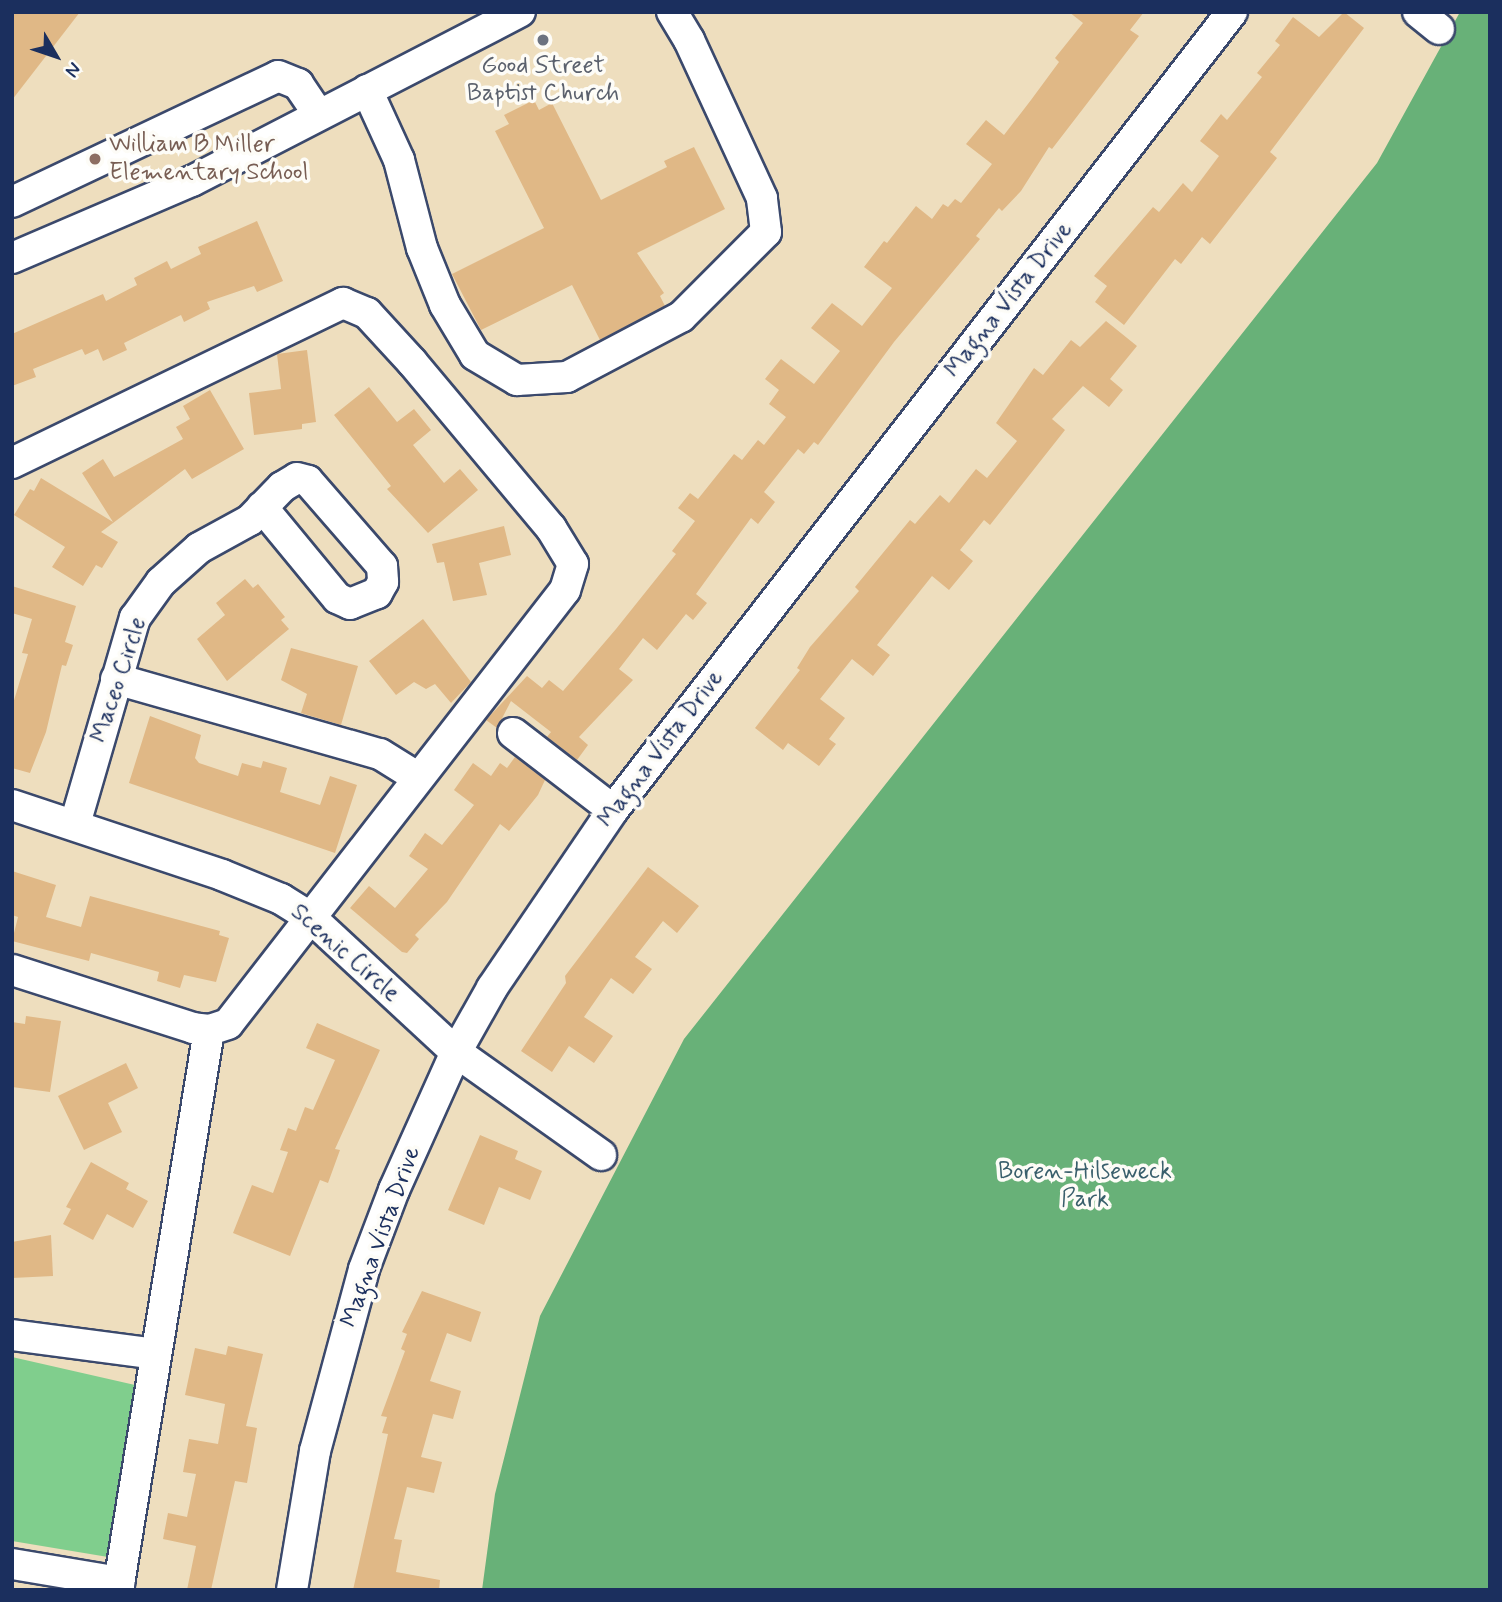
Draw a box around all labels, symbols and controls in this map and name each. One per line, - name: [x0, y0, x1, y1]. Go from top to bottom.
- north arrow: [21, 21, 91, 91]
- marker: Good Street Baptist Church: [535, 32, 551, 48]
- place label: Good Street Baptist Church: [467, 52, 619, 108]
- text: N: [59, 57, 86, 82]
- place label: William B Miller Elementary School: [109, 131, 308, 187]
- marker: William B Miller Elementary School: [87, 151, 103, 167]
- street label: Magna Vista Drive: [939, 216, 1079, 384]
- street label: Maceo Circle: [85, 614, 153, 746]
- street label: Magna Vista Drive: [592, 665, 730, 833]
- street label: Scenic Circle: [284, 897, 406, 1009]
- street label: Magna Vista Drive: [335, 1143, 427, 1331]
- park label: Boren-Hilseweck Park: [998, 1158, 1172, 1214]

